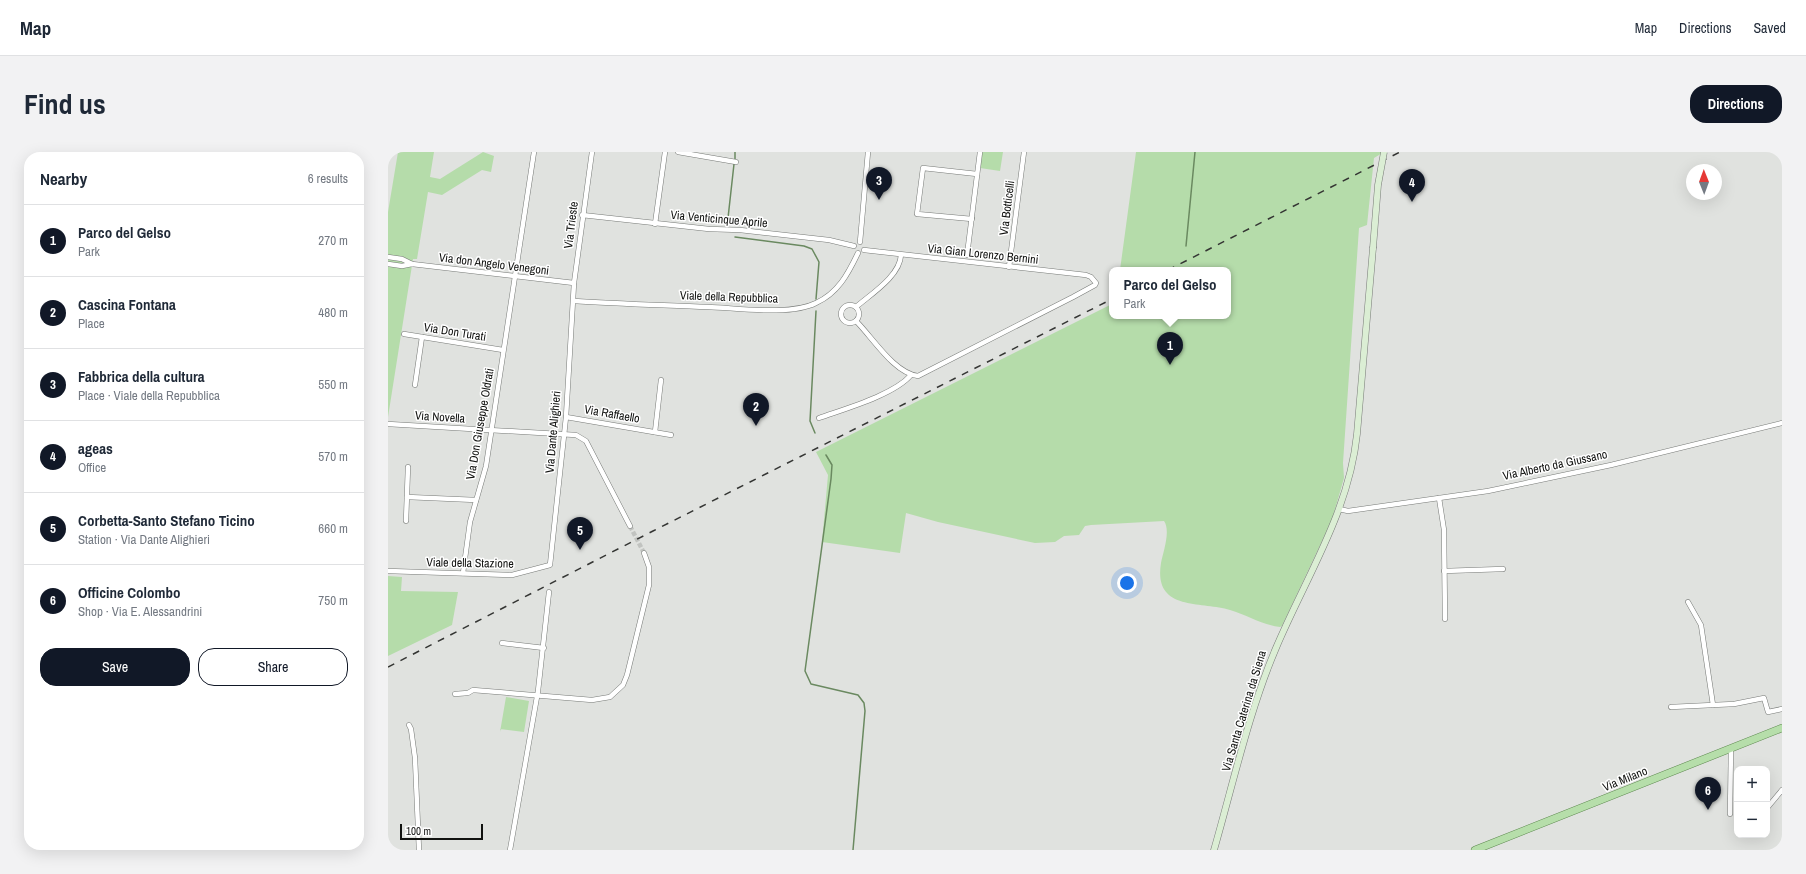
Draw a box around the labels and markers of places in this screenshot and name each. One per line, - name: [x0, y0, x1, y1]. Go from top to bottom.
- pin: 3: [866, 167, 892, 200]
- pin: 4: [1399, 169, 1425, 202]
- pin: 1: [1157, 332, 1183, 365]
- pin: 2: [743, 393, 769, 426]
- pin: 5: [567, 517, 593, 550]
- pin: 6: [1695, 777, 1721, 810]

